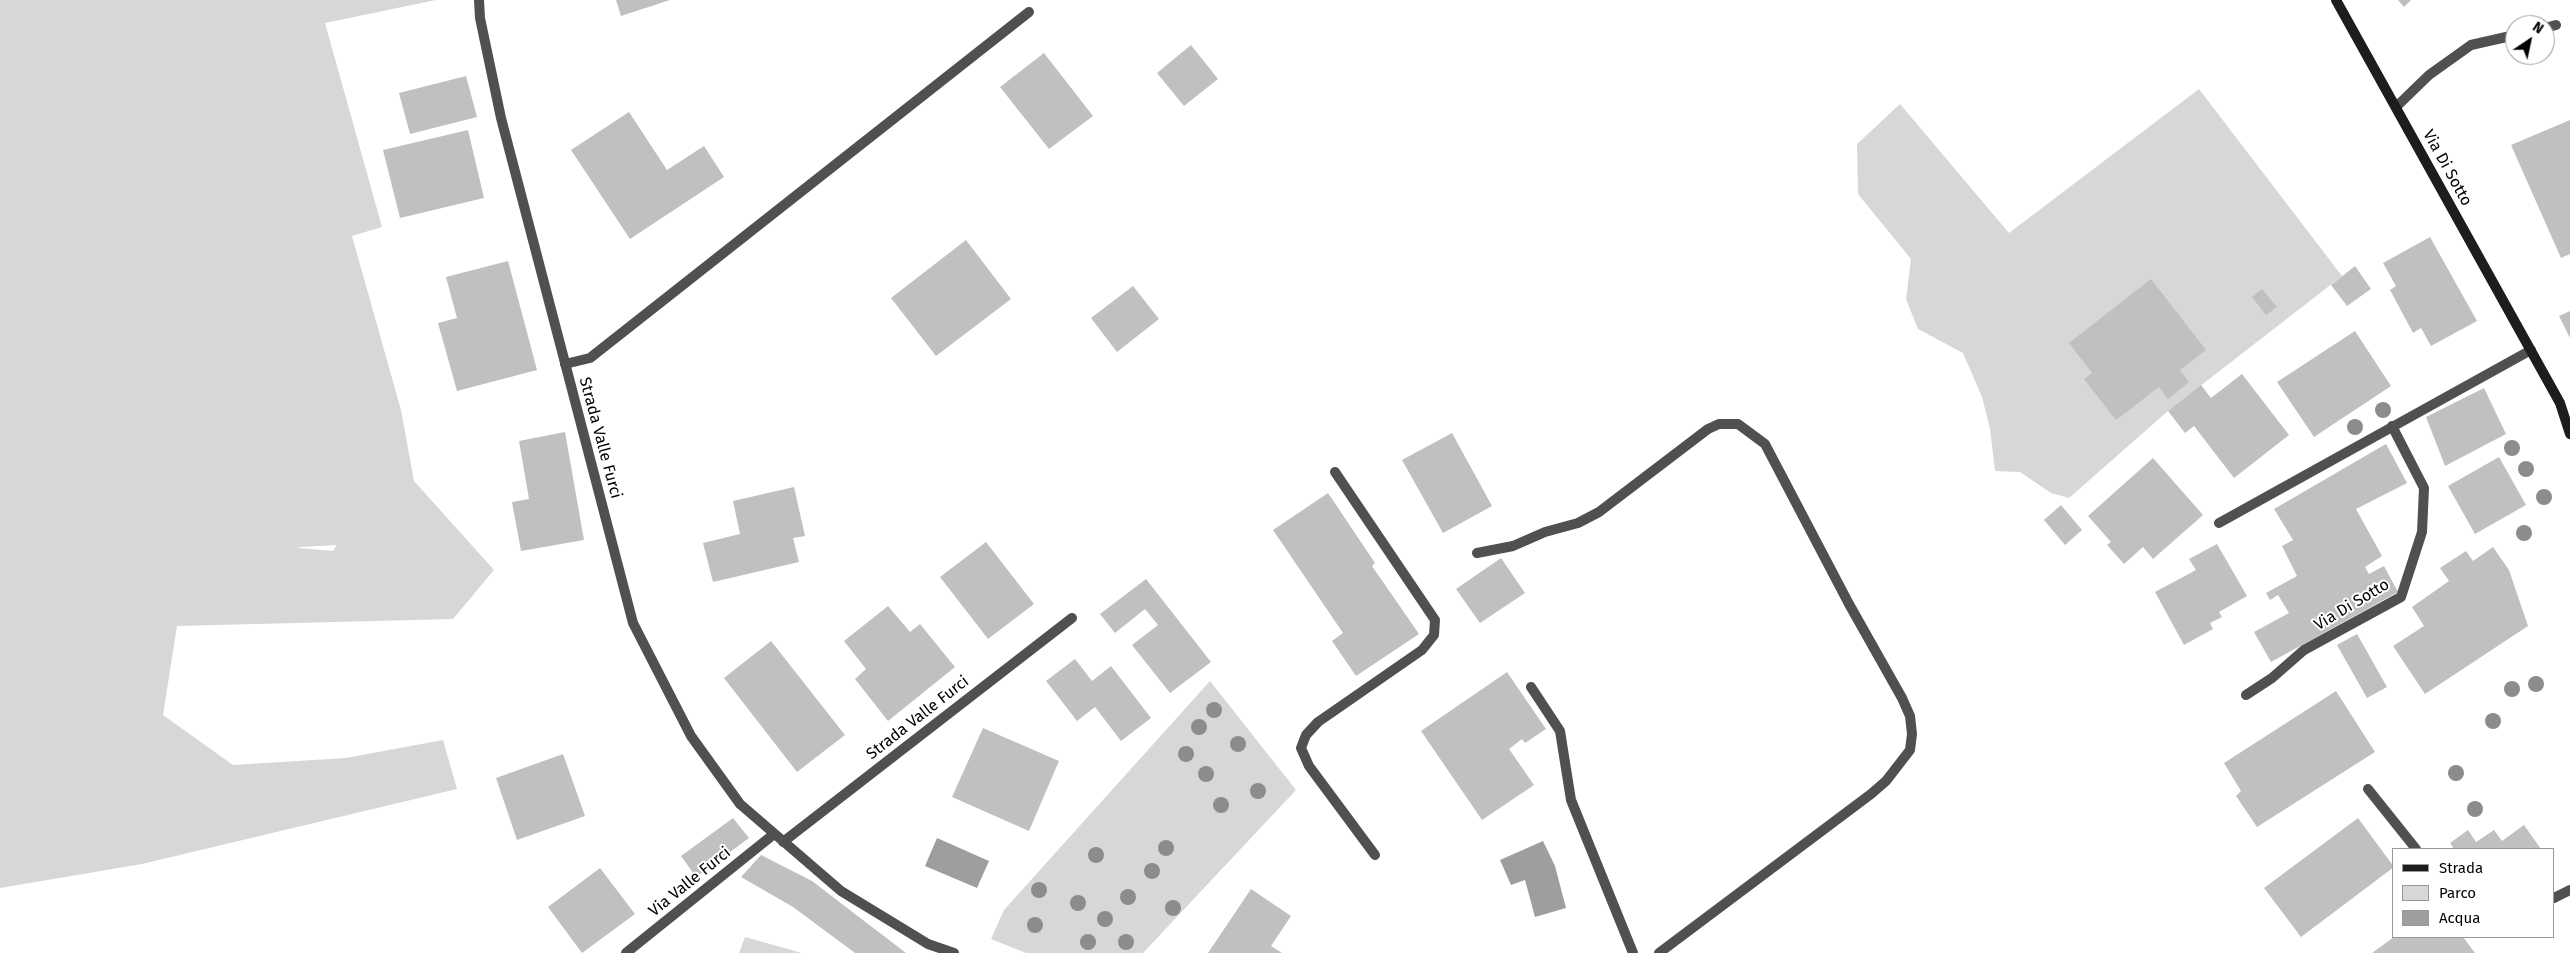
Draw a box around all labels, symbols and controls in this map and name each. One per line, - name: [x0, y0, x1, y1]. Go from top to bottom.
- north arrow: [2505, 15, 2555, 65]
- text: N: [2529, 18, 2547, 38]
- street label: Via Di Sotto: [2418, 127, 2476, 209]
- street label: Strada Valle Furci: [575, 375, 625, 501]
- street label: Via Di Sotto: [2311, 575, 2393, 635]
- street label: Strada Valle Furci: [863, 672, 973, 764]
- street label: Via Valle Furci: [645, 843, 735, 921]
- legend: [2392, 848, 2555, 938]
- text: Strada: [2439, 859, 2483, 877]
- text: Parco: [2439, 884, 2476, 902]
- text: Acqua: [2439, 909, 2480, 927]

